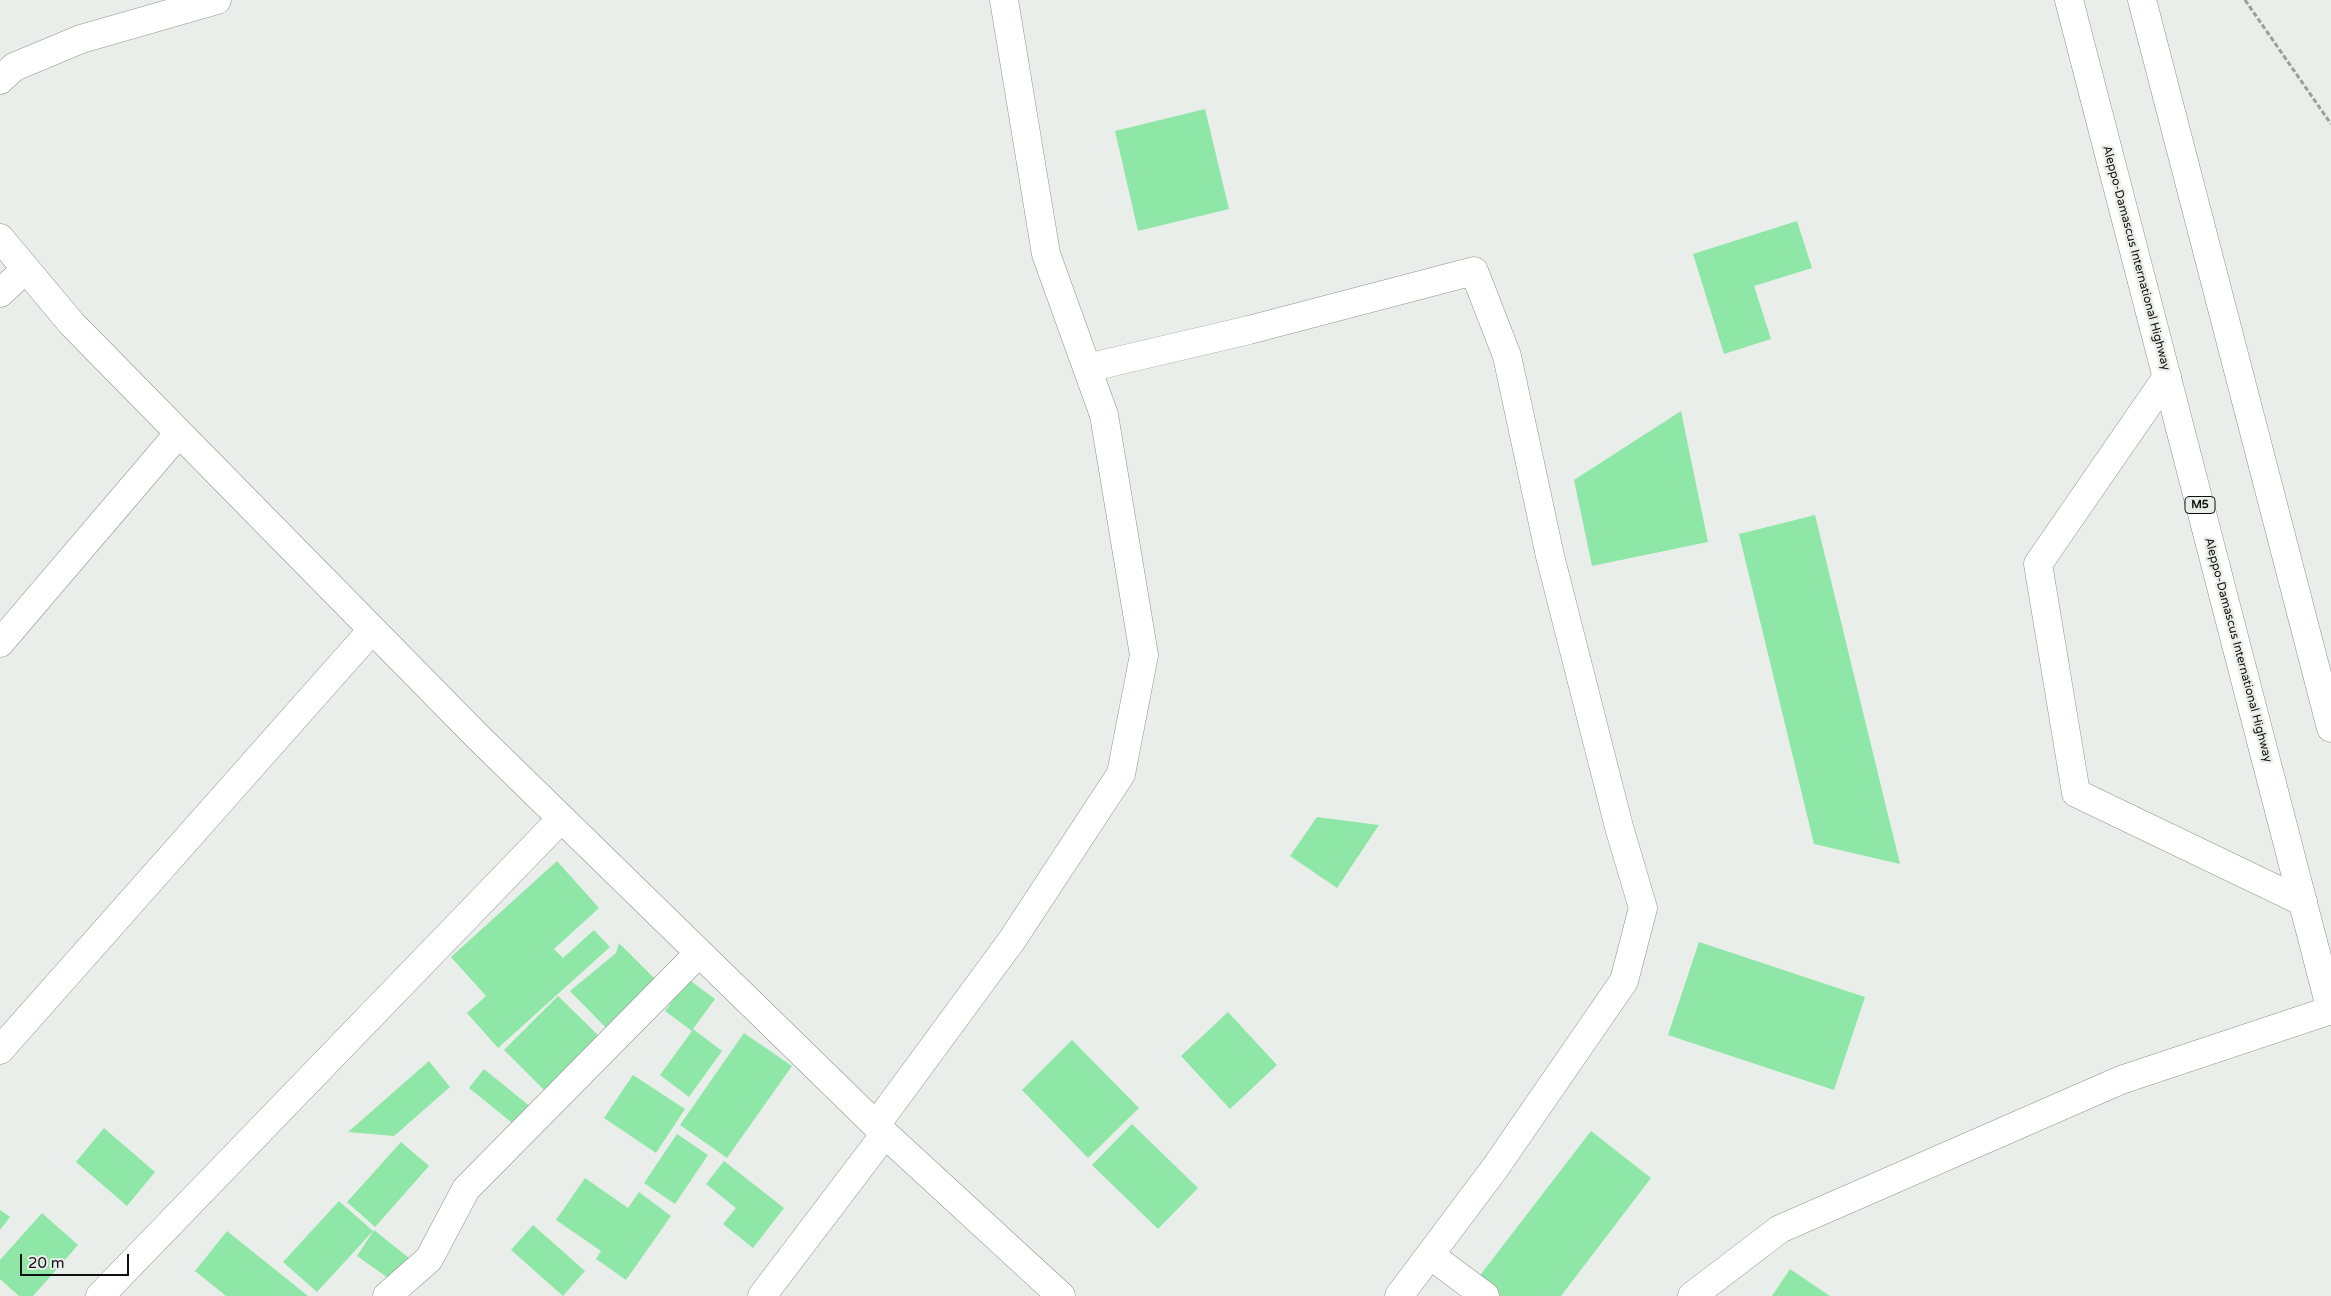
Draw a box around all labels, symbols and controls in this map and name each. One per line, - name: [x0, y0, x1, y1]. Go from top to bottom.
- street label: Aleppo-Damascus International Highway: [2099, 144, 2173, 372]
- road number: M5: [2185, 496, 2215, 514]
- street label: Aleppo-Damascus International Highway: [2201, 536, 2275, 764]
- scale bar: [22, 1244, 131, 1276]
- text: 20 m: [28, 1254, 65, 1272]

